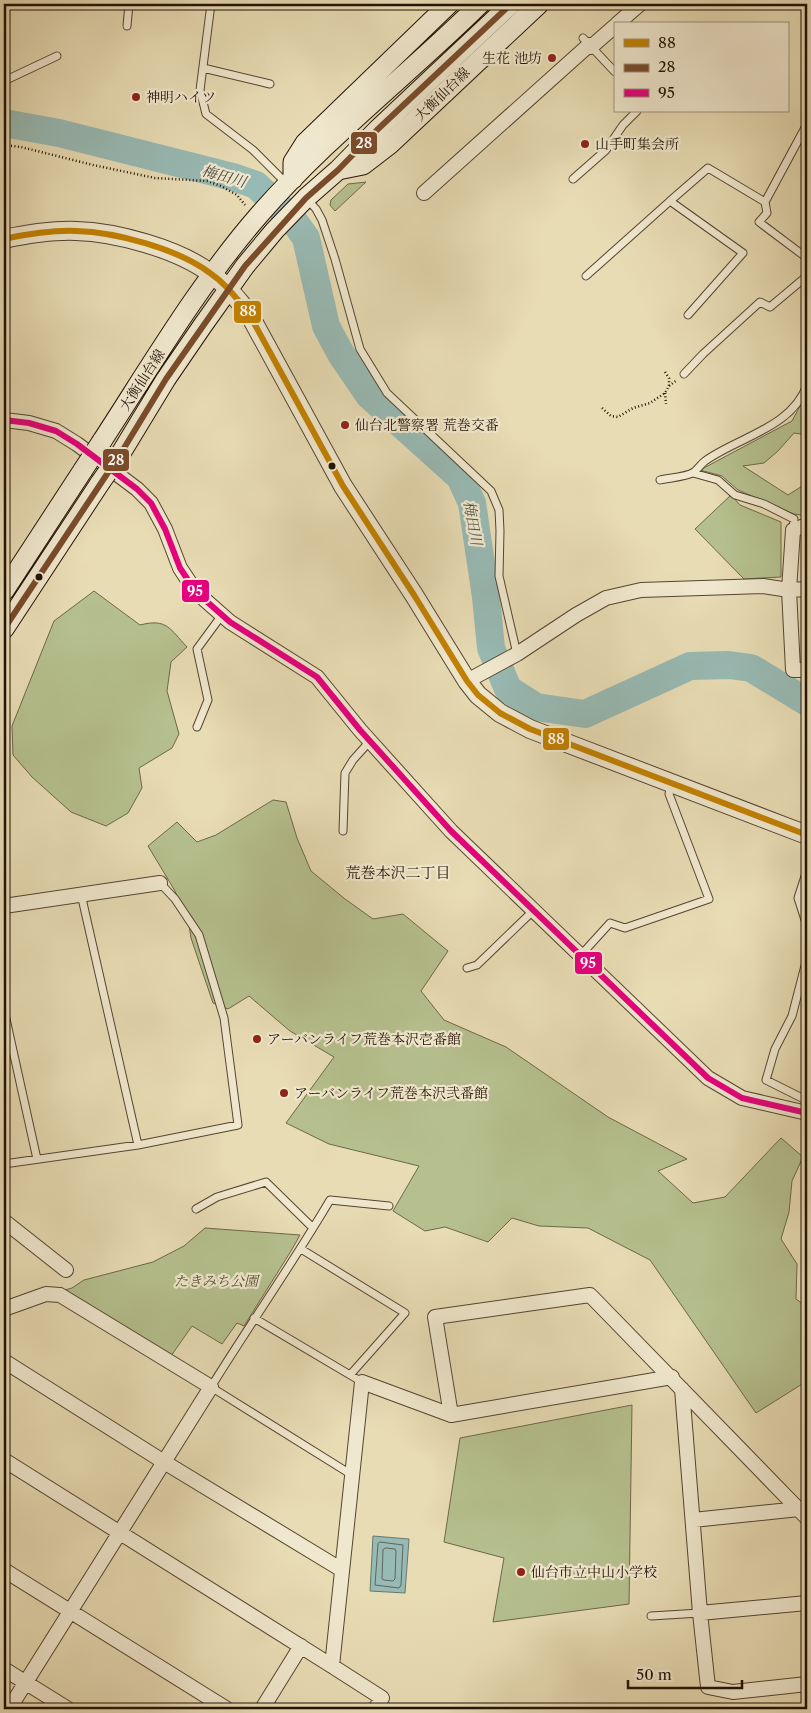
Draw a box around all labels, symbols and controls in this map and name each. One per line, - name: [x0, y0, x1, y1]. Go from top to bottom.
- legend: [614, 22, 788, 112]
- text: 88: [658, 33, 676, 52]
- place label: 生花 池坊: [482, 49, 542, 67]
- marker: 生花 池坊: [546, 52, 558, 64]
- text: 28: [658, 57, 676, 76]
- street label: 大衡仙台線: [411, 63, 473, 125]
- text: 95: [658, 83, 675, 102]
- place label: 神明ハイツ: [146, 88, 216, 106]
- marker: 神明ハイツ: [130, 91, 142, 103]
- line badge: 28: [350, 131, 378, 155]
- text: 28: [356, 134, 372, 152]
- place label: 山手町集会所: [595, 135, 679, 153]
- marker: 山手町集会所: [579, 138, 591, 150]
- water label: 梅田川: [200, 161, 250, 192]
- line badge: 88: [233, 300, 262, 324]
- text: 88: [239, 302, 257, 320]
- street label: 大衡仙台線: [115, 346, 169, 414]
- place label: 仙台北警察署 荒巻交番: [355, 416, 499, 434]
- marker: 仙台北警察署 荒巻交番: [339, 419, 351, 431]
- line badge: 28: [102, 448, 130, 472]
- text: 28: [108, 451, 124, 469]
- unlabelled marker: [327, 461, 337, 471]
- water label: 梅田川: [460, 499, 487, 549]
- unlabelled marker: [34, 572, 44, 582]
- line badge: 95: [181, 579, 210, 603]
- text: 95: [187, 582, 203, 600]
- line badge: 88: [542, 727, 570, 751]
- text: 88: [547, 730, 565, 748]
- district label: 荒巻本沢二丁目: [345, 863, 451, 882]
- line badge: 95: [574, 951, 603, 975]
- text: 95: [580, 954, 596, 972]
- place label: アーバンライフ荒巻本沢壱番館: [267, 1030, 461, 1048]
- marker: アーバンライフ荒巻本沢壱番館: [251, 1033, 263, 1045]
- place label: アーバンライフ荒巻本沢弐番館: [294, 1084, 488, 1102]
- marker: アーバンライフ荒巻本沢弐番館: [278, 1087, 290, 1099]
- park label: たきみち公園: [174, 1272, 260, 1290]
- place label: 仙台市立中山小学校: [531, 1563, 657, 1581]
- marker: 仙台市立中山小学校: [515, 1566, 527, 1578]
- scale bar: [628, 1658, 742, 1690]
- text: 50 m: [636, 1665, 672, 1684]

